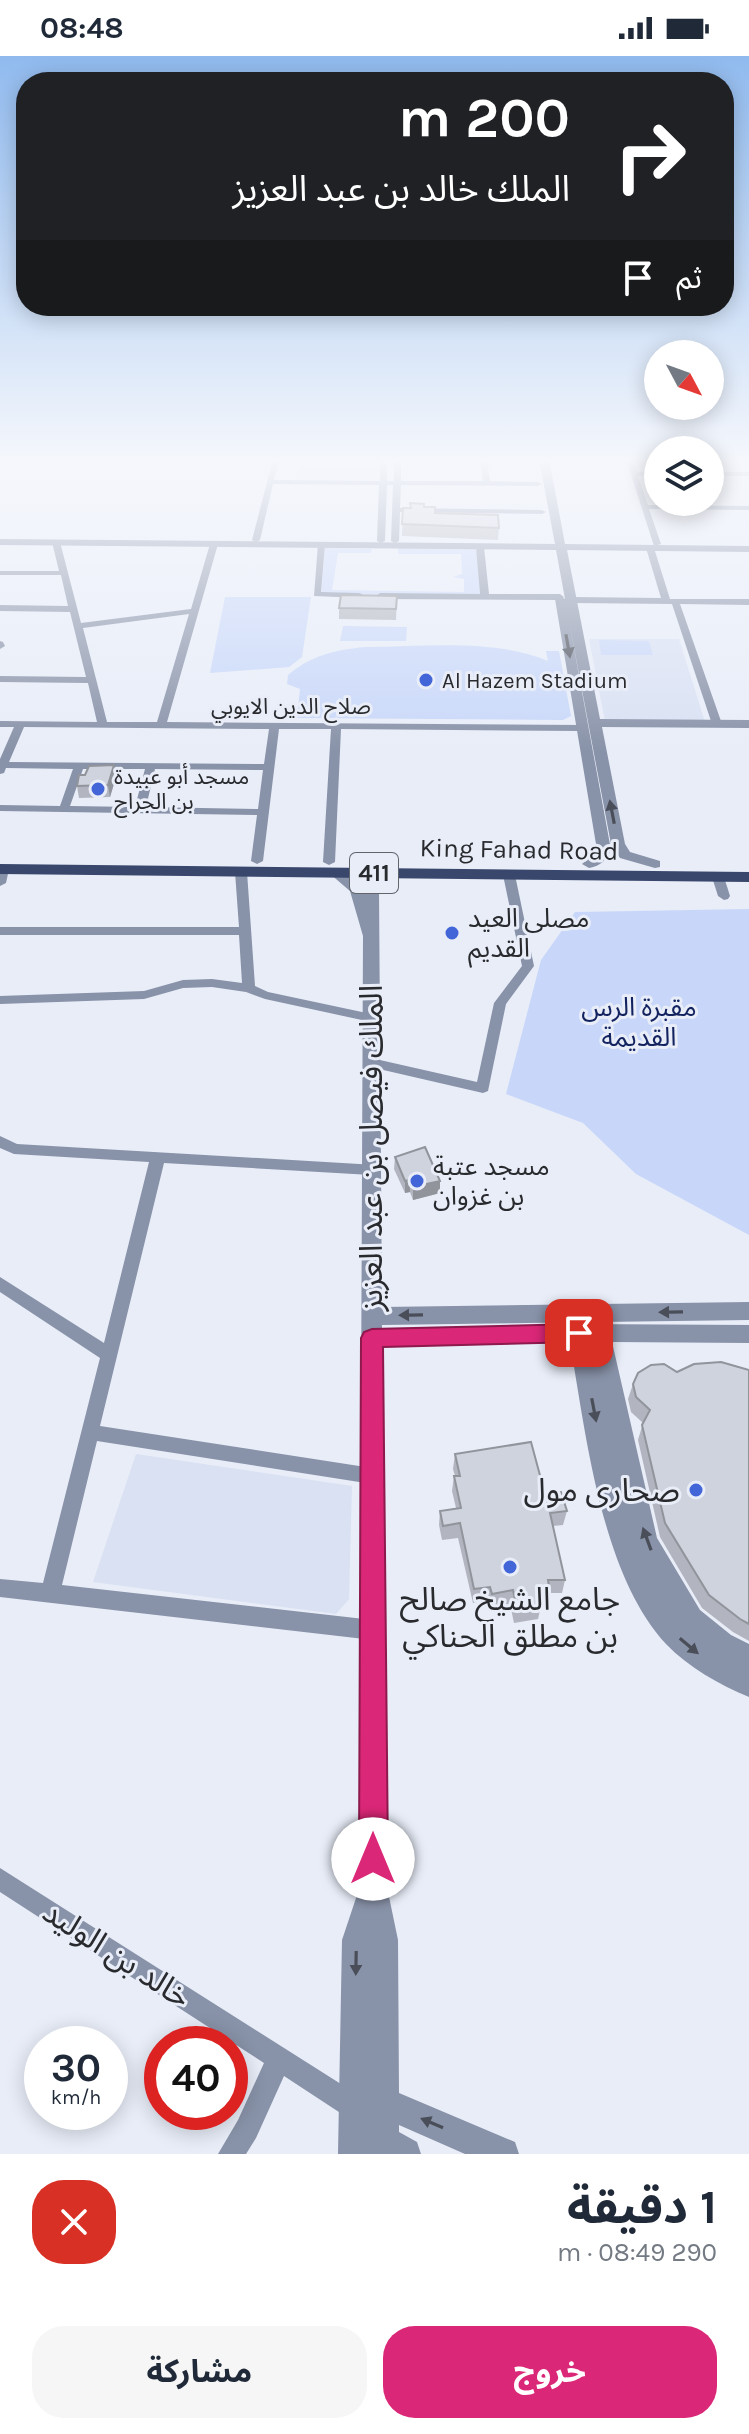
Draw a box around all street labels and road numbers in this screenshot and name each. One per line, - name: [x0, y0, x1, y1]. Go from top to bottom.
- street label: صلاح الدين الايوبي: [211, 694, 371, 723]
- street label: King Fahad Road: [419, 832, 619, 867]
- road number: 411: [350, 853, 398, 893]
- street label: الملك فيصل بن عبد العزيز: [353, 985, 390, 1312]
- street label: خالد بن الوليد: [36, 1893, 198, 2016]

